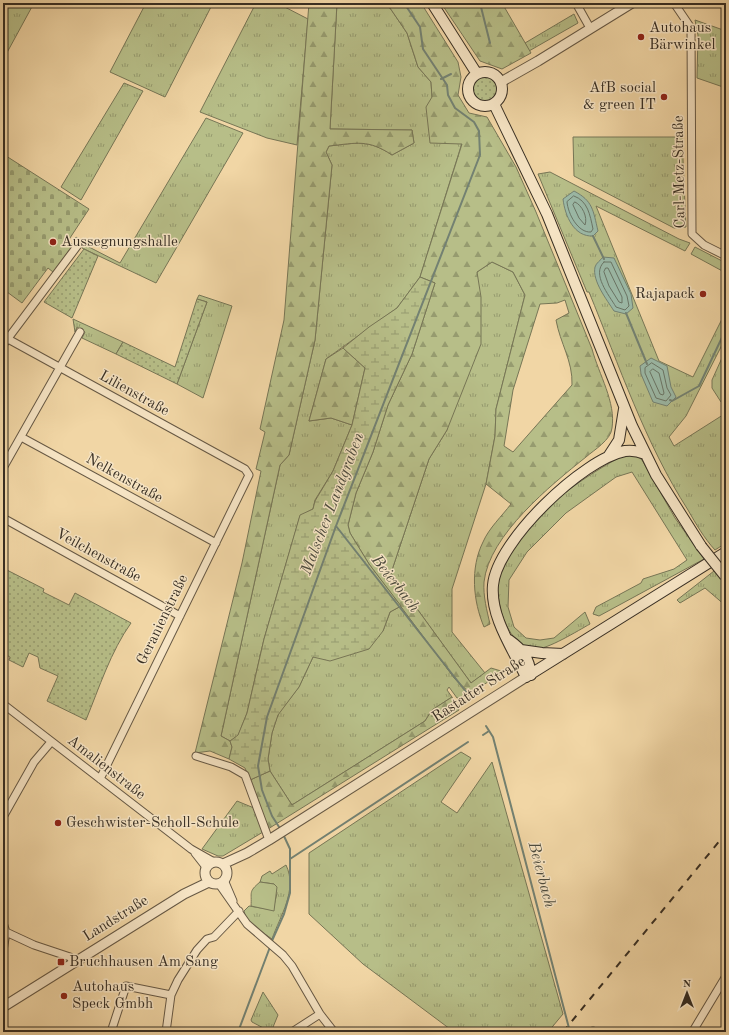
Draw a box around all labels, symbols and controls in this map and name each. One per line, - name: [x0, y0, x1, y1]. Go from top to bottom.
- place label: Autohaus Bärwinkel: [649, 21, 715, 53]
- marker: Autohaus Bärwinkel: [636, 32, 646, 42]
- place label: AfB social & green IT: [583, 81, 656, 113]
- marker: AfB social & green IT: [659, 92, 669, 102]
- street label: Carl-Metz-Straße: [672, 115, 688, 229]
- place label: Aussegnungshalle: [61, 235, 178, 250]
- marker: Aussegnungshalle: [48, 237, 58, 247]
- place label: Rajapack: [635, 287, 695, 302]
- marker: Rajapack: [698, 289, 708, 299]
- street label: Lilienstraße: [97, 369, 172, 419]
- water label: Malscher Landgraben: [298, 431, 367, 578]
- street label: Nelkenstraße: [83, 452, 165, 506]
- street label: Veilchenstraße: [53, 526, 143, 586]
- water label: Beierbach: [367, 552, 422, 616]
- street label: Geranienstraße: [135, 572, 191, 668]
- street label: Rastatter Straße: [430, 654, 528, 726]
- street label: Amalienstraße: [64, 733, 148, 803]
- place label: Geschwister-Scholl-Schule: [66, 816, 239, 831]
- marker: Geschwister-Scholl-Schule: [53, 818, 63, 828]
- water label: Beierbach: [524, 839, 557, 910]
- street label: Landstraße: [81, 893, 151, 945]
- place label: Bruchhausen Am Sang: [69, 955, 218, 970]
- marker: Bruchhausen Am Sang: [56, 957, 66, 967]
- north arrow: [667, 973, 707, 1013]
- text: N: [683, 979, 692, 990]
- place label: Autohaus Speck Gmbh: [72, 980, 153, 1012]
- marker: Autohaus Speck Gmbh: [59, 991, 69, 1001]

